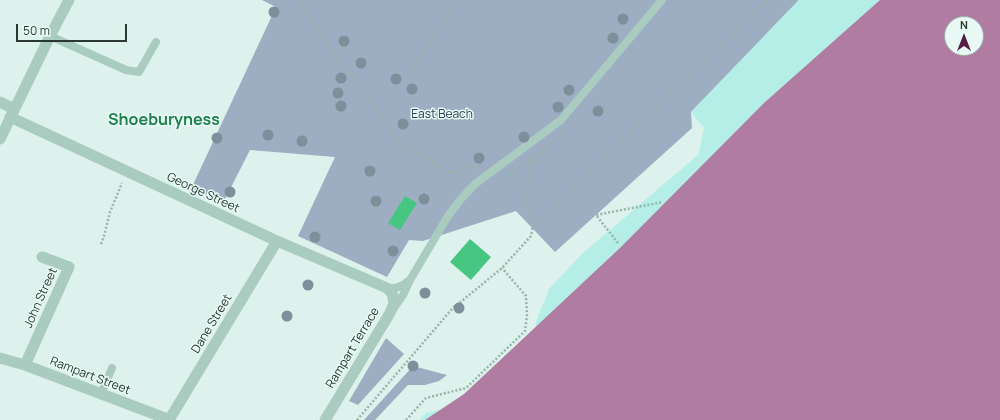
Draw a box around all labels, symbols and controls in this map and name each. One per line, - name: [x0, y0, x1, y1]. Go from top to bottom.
- scale bar: [18, 16, 129, 42]
- north arrow: [944, 16, 984, 56]
- text: N: [960, 17, 968, 32]
- text: 50 m: [23, 22, 50, 39]
- park label: East Beach: [411, 108, 473, 122]
- district label: Shoeburyness: [108, 111, 220, 131]
- street label: George Street: [164, 170, 242, 216]
- street label: John Street: [21, 266, 61, 330]
- street label: Dane Street: [189, 292, 235, 356]
- street label: Rampart Terrace: [323, 305, 383, 391]
- street label: Rampart Street: [48, 354, 132, 398]

